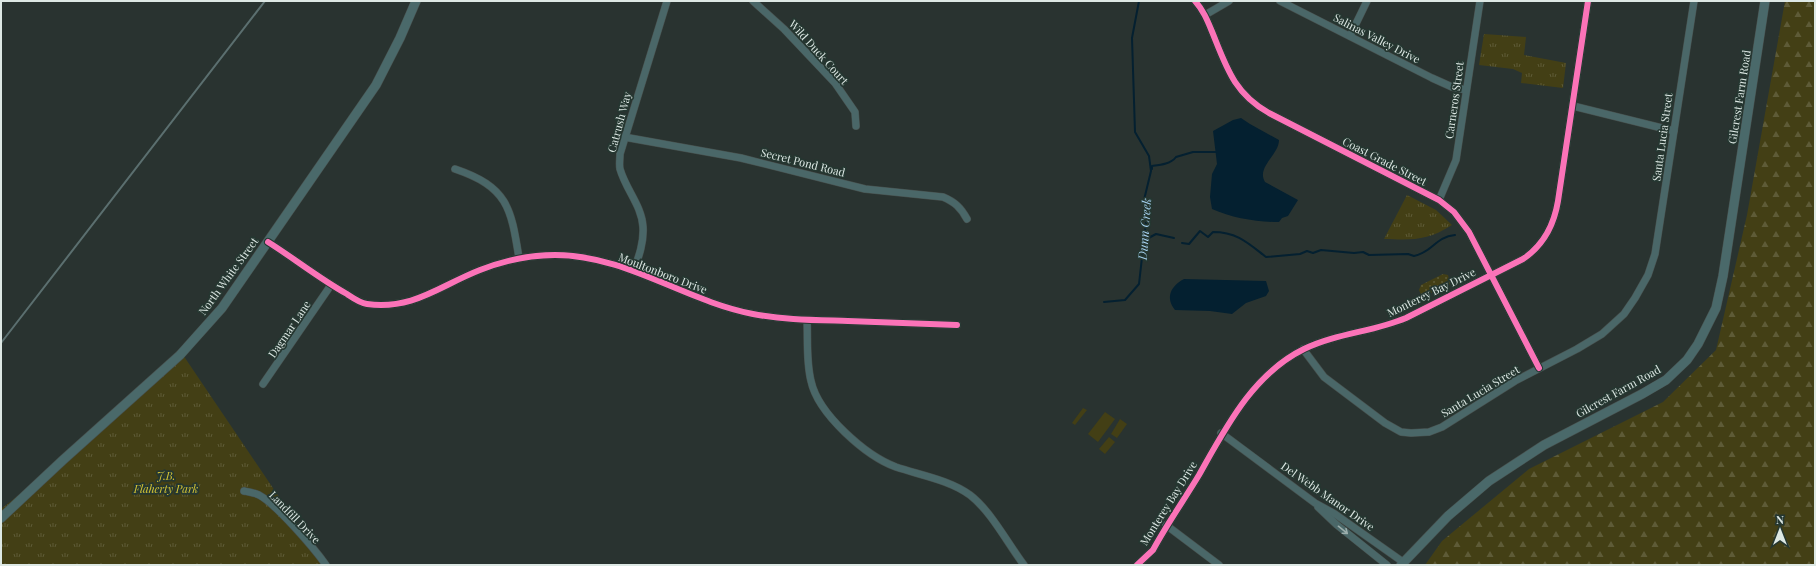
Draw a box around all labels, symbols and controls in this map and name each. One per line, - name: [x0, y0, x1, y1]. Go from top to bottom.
- street label: Salinas Valley Drive: [1331, 10, 1423, 67]
- street label: Wild Duck Court: [785, 16, 852, 88]
- street label: Gilcrest Farm Road: [1724, 48, 1754, 145]
- street label: Carneros Street: [1441, 60, 1467, 140]
- street label: Catrush Way: [604, 90, 634, 154]
- street label: Santa Lucia Street: [1648, 92, 1676, 182]
- street label: Coast Grade Street: [1340, 133, 1430, 189]
- street label: Secret Pond Road: [759, 144, 847, 180]
- water label: Dunn Creek: [1134, 198, 1154, 261]
- street label: North White Street: [195, 234, 261, 318]
- street label: Moultonboro Drive: [616, 249, 710, 297]
- street label: Monterey Bay Drive: [1384, 264, 1478, 320]
- street label: Dagmar Lane: [264, 297, 314, 361]
- street label: Gilcrest Farm Road: [1573, 361, 1664, 421]
- street label: Santa Lucia Street: [1438, 362, 1522, 420]
- street label: Monterey Bay Drive: [1136, 458, 1200, 548]
- street label: Del Webb Manor Drive: [1278, 458, 1378, 534]
- park label: J.B. Flaherty Park: [133, 468, 199, 496]
- street label: Landfill Drive: [266, 487, 324, 547]
- north arrow: [1760, 510, 1800, 550]
- text: N: [1776, 512, 1784, 527]
- one-way arrow: [1338, 526, 1349, 535]

